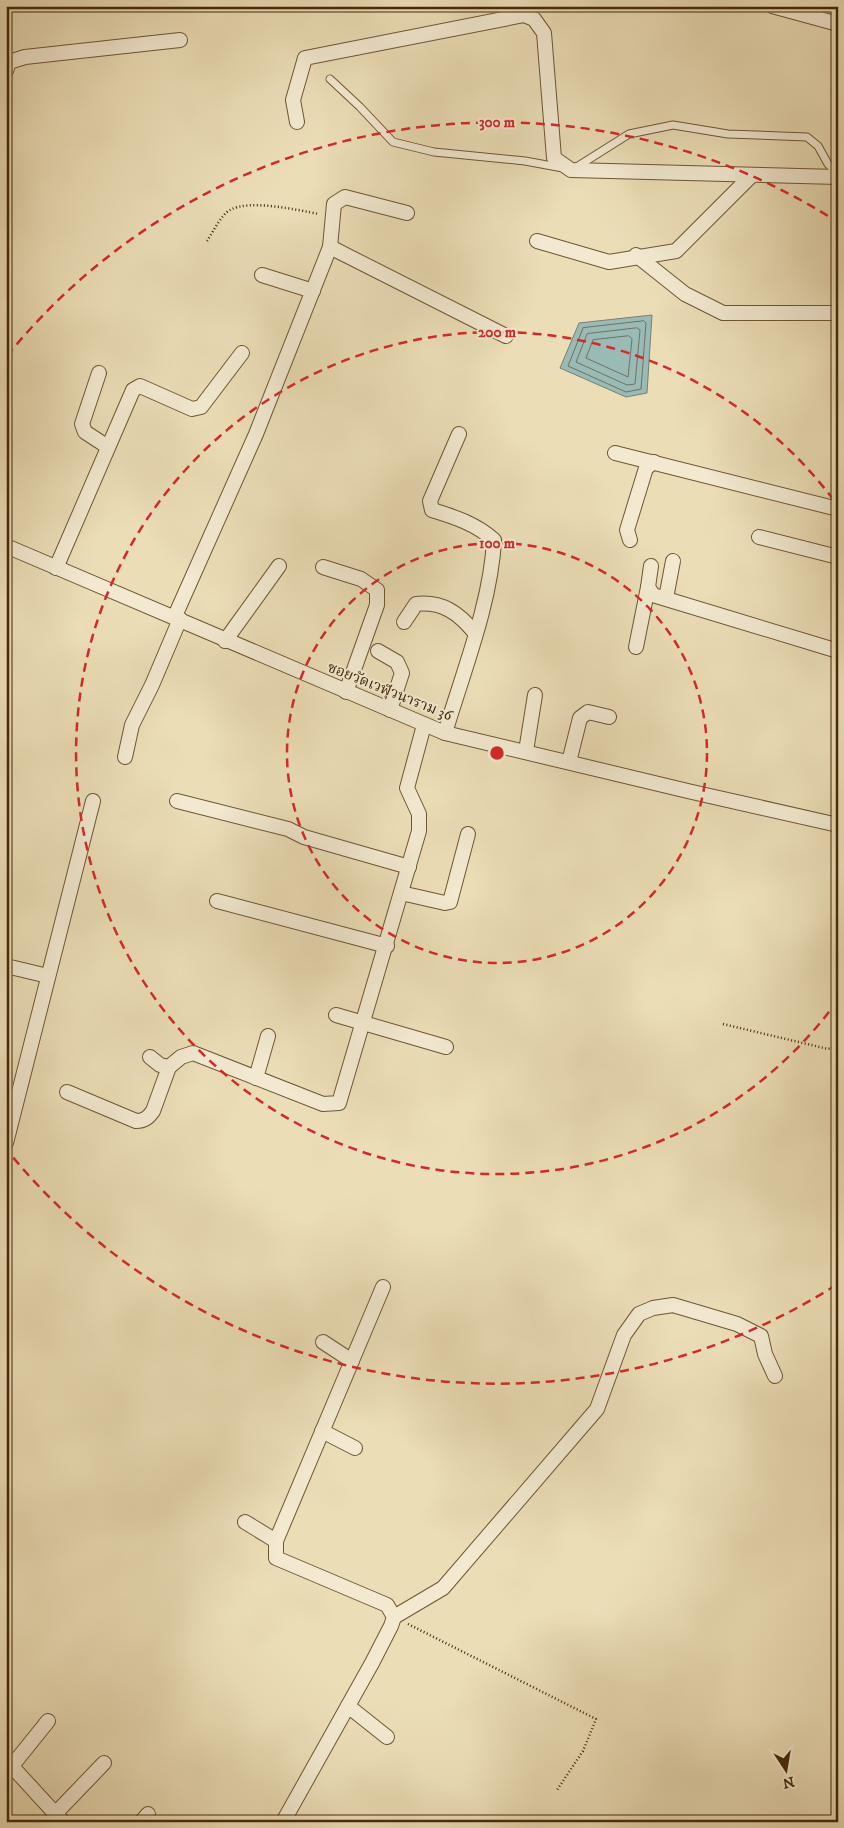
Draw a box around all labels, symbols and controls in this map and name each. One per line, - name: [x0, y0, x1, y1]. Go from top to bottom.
- text: 300 m: [479, 113, 516, 132]
- text: 200 m: [478, 323, 517, 342]
- text: 100 m: [479, 534, 516, 553]
- street label: ซอยวัดเวฬุวนาราม 36: [324, 658, 456, 727]
- centre of rings: [488, 744, 506, 762]
- north arrow: [762, 1746, 812, 1796]
- text: N: [781, 1772, 796, 1792]

